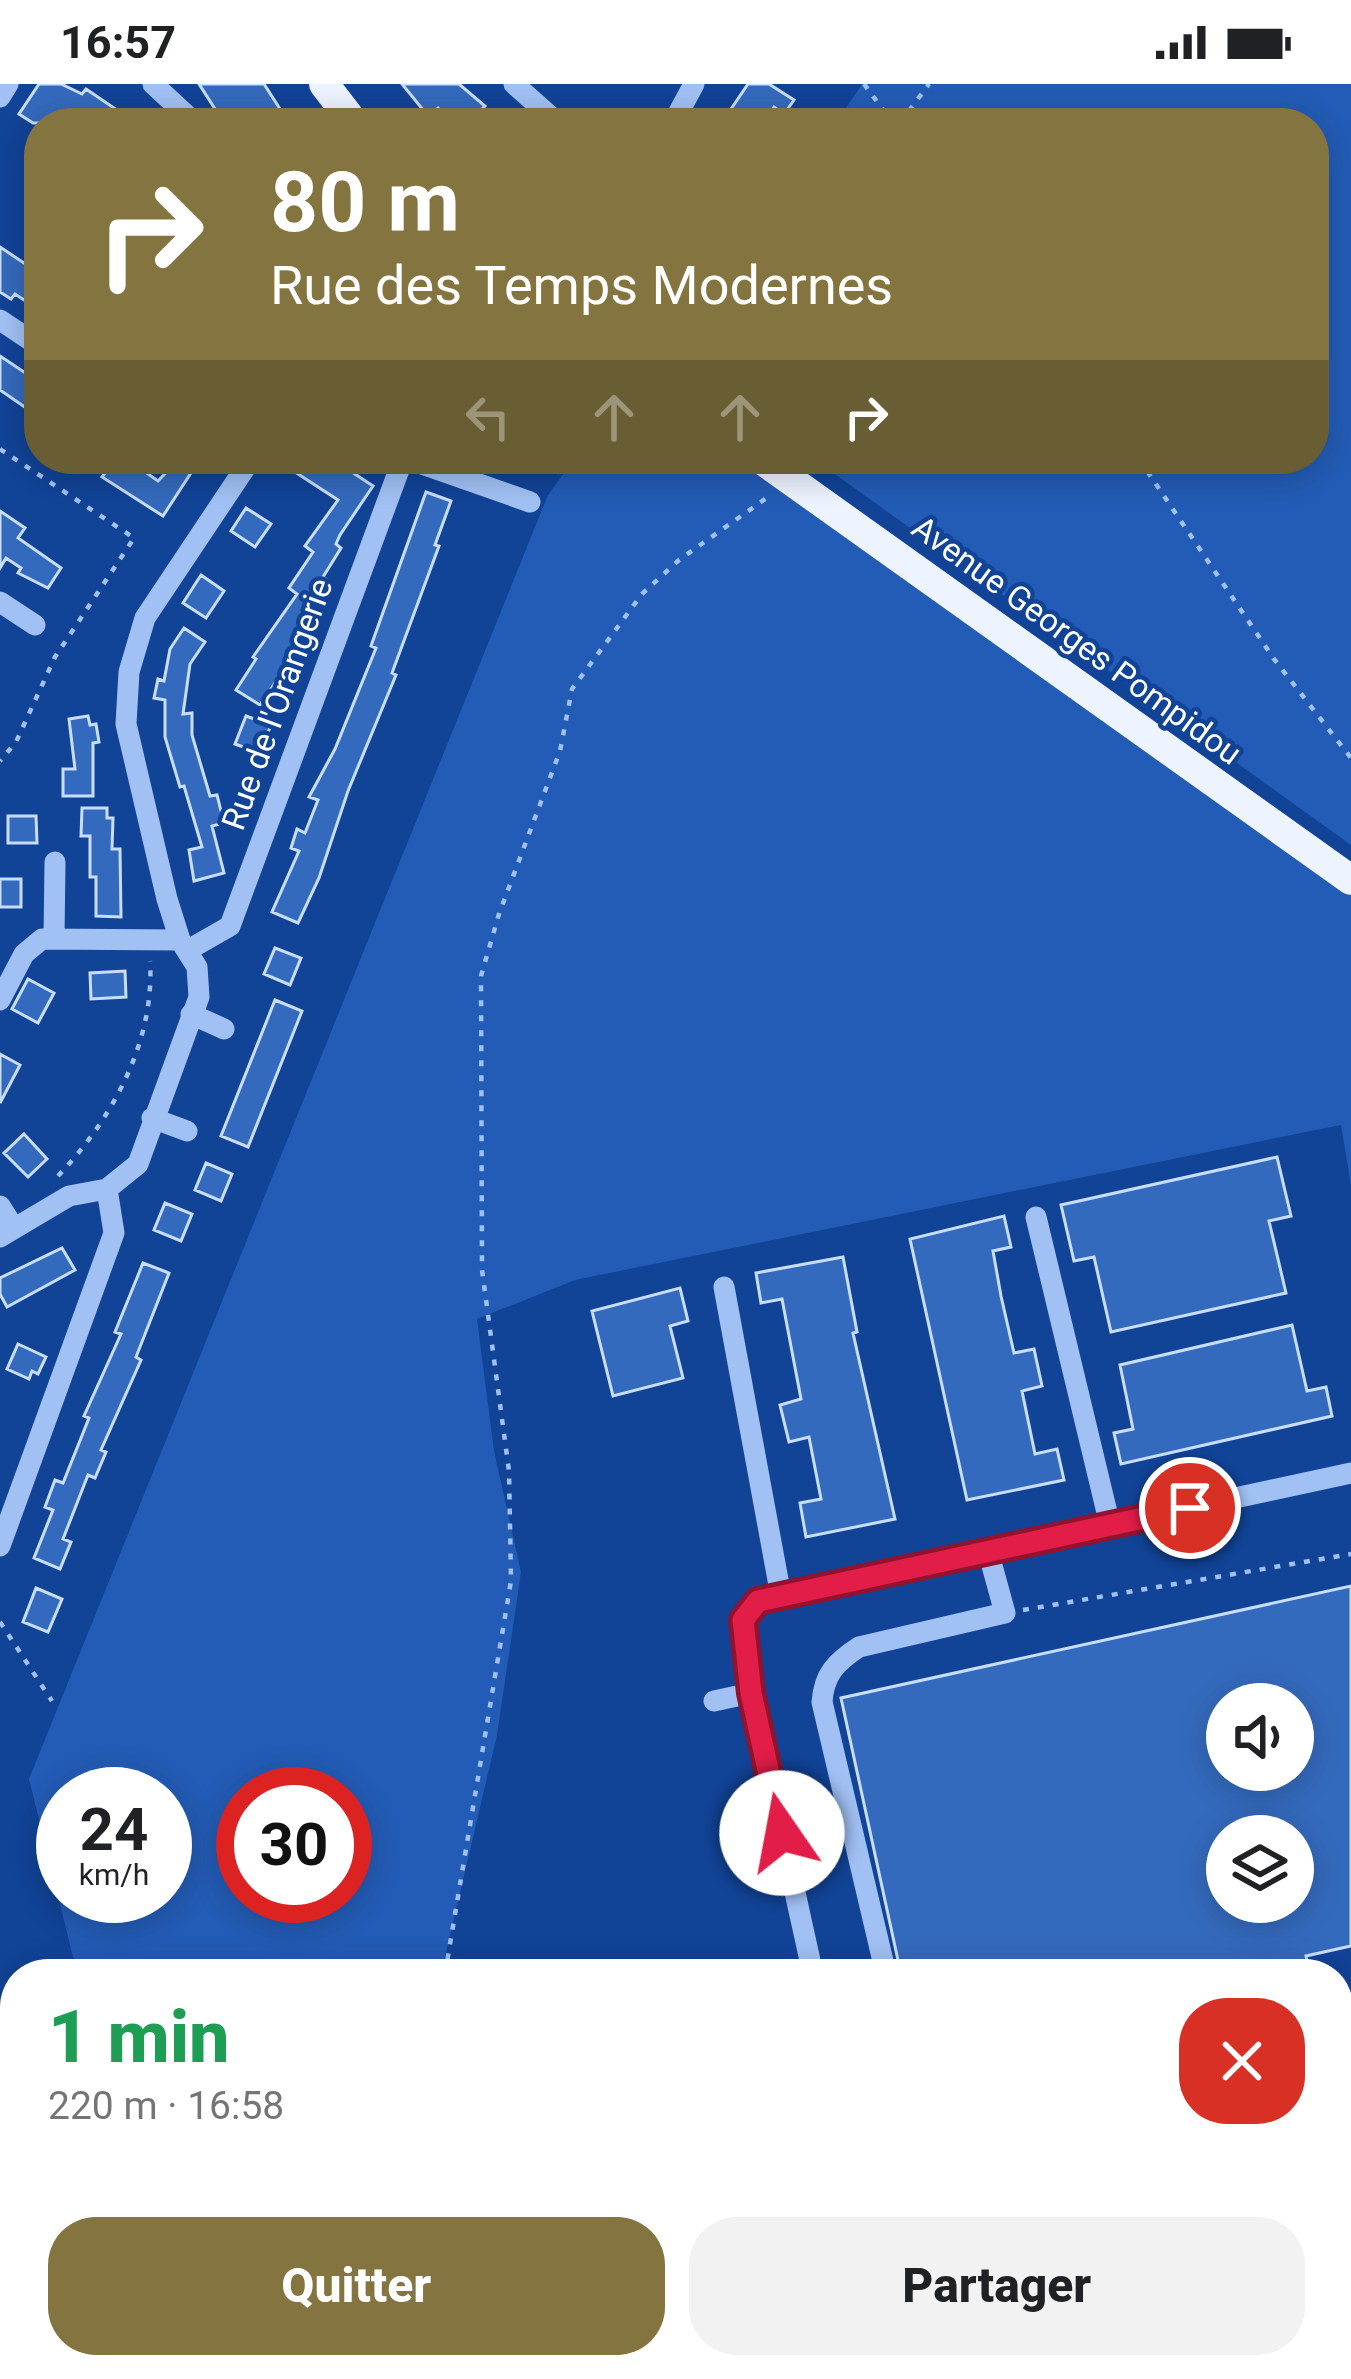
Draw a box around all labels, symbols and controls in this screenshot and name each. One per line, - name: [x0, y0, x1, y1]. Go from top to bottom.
- text: 16:57: [60, 16, 176, 69]
- text: 80 m: [270, 153, 460, 252]
- icon: right: [72, 156, 228, 312]
- text: Rue des Temps Modernes: [270, 254, 893, 317]
- icon: left: [455, 384, 521, 450]
- icon: ahead: [581, 384, 647, 450]
- icon: ahead: [707, 384, 773, 450]
- icon: right: [833, 384, 899, 450]
- street label: Avenue Georges Pompidou: [905, 507, 1249, 773]
- street label: Rue de l'Orangerie: [213, 573, 341, 835]
- pin: [1139, 1457, 1241, 1559]
- icon: arrive: [1157, 1475, 1223, 1541]
- map controls: [1206, 1683, 1314, 1923]
- button: sound: [1206, 1683, 1314, 1791]
- speed limit sign: 30: [216, 1767, 372, 1923]
- position arrow: [719, 1770, 845, 1896]
- text: 24: [80, 1794, 148, 1865]
- button: layers: [1206, 1815, 1314, 1923]
- text: km/h: [79, 1857, 149, 1892]
- text: 1 min: [48, 1995, 230, 2080]
- button: close: [1179, 1998, 1305, 2124]
- text: 220 m · 16:58: [48, 2083, 284, 2129]
- button: Quitter: [48, 2217, 665, 2355]
- button: Partager: [689, 2217, 1305, 2355]

